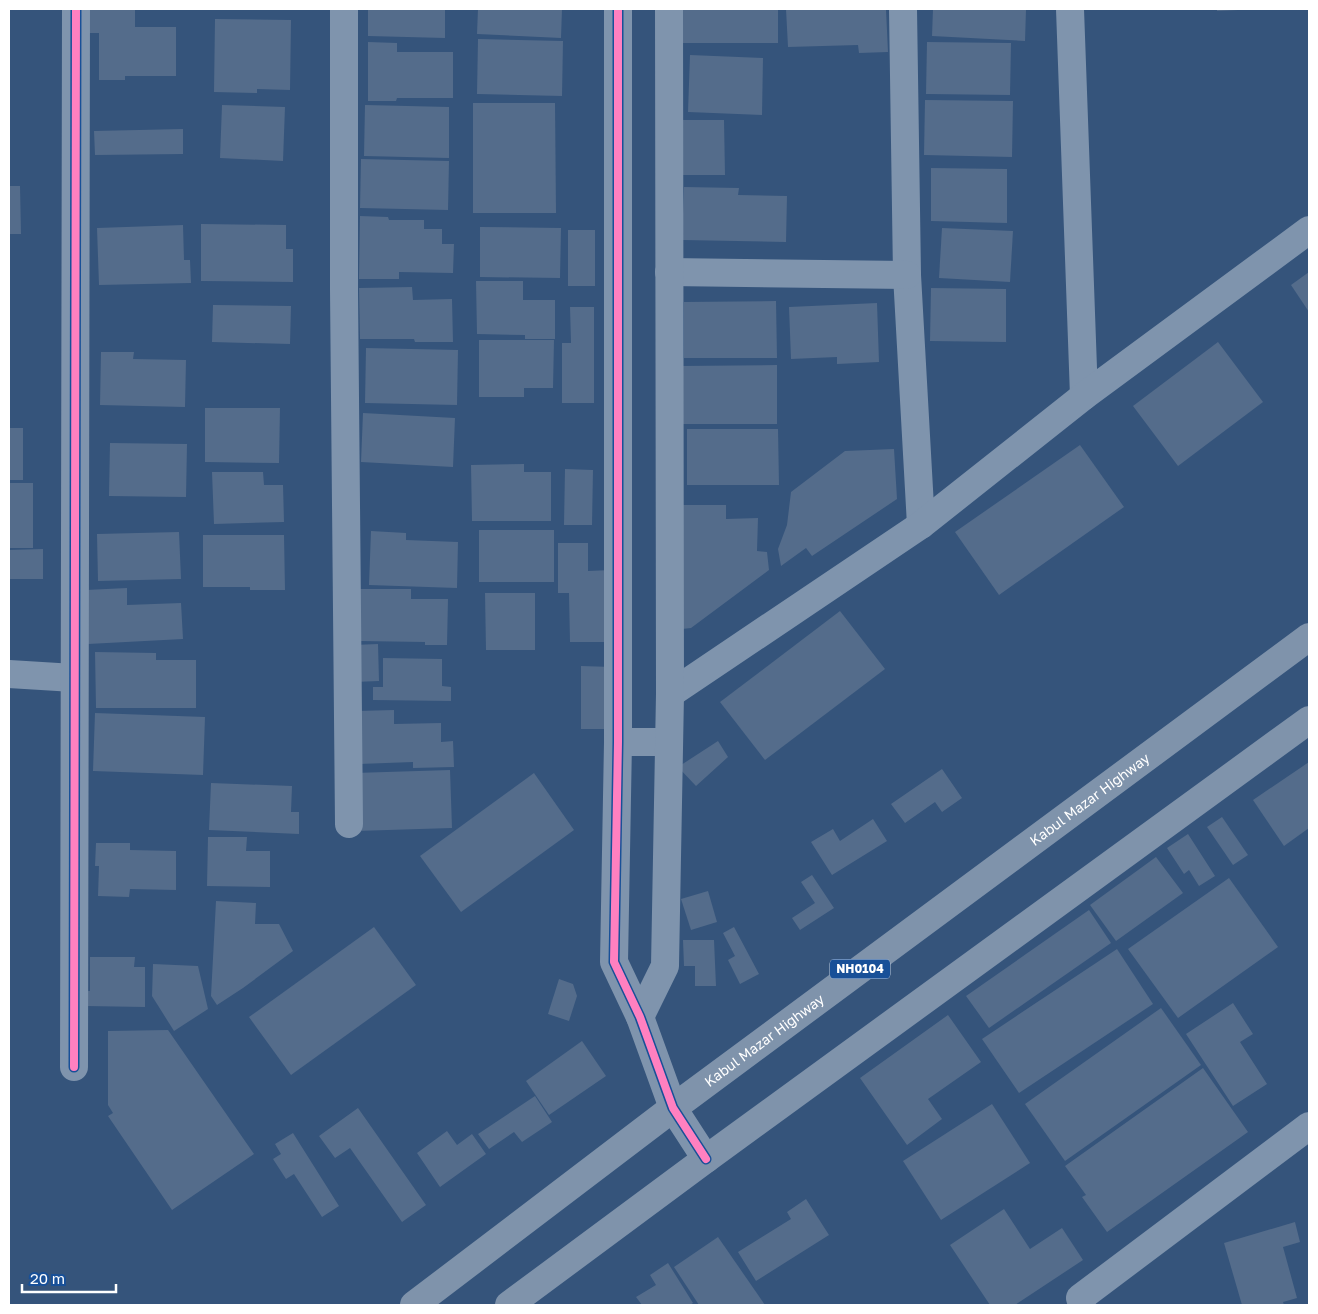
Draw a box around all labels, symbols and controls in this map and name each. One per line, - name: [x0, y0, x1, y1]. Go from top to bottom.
- street label: Kabul Mazar Highway: [1026, 749, 1153, 849]
- road number: NH0104: [830, 960, 890, 979]
- street label: Kabul Mazar Highway: [701, 990, 827, 1090]
- scale bar: [22, 1262, 116, 1294]
- text: 20 m: [30, 1269, 65, 1287]

